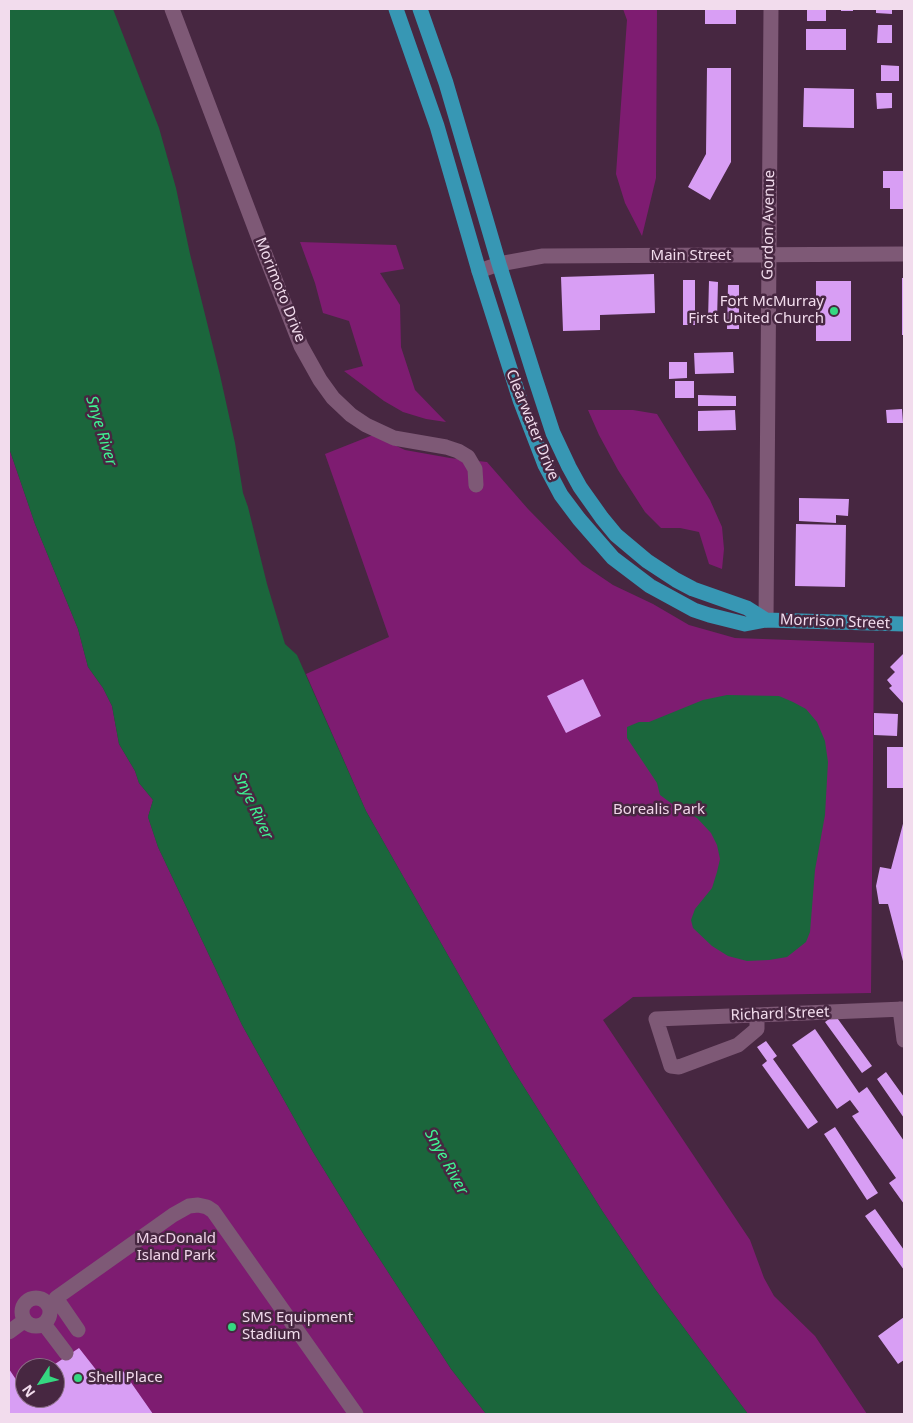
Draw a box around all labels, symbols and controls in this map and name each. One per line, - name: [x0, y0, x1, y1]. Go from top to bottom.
- street label: Gordon Avenue: [759, 170, 779, 280]
- street label: Morimoto Drive: [251, 235, 309, 345]
- street label: Main Street: [651, 247, 731, 265]
- place label: Fort McMurray First United Church: [688, 293, 824, 328]
- marker: Fort McMurray First United Church: [828, 305, 840, 317]
- street label: Clearwater Drive: [502, 367, 562, 483]
- water label: Snye River: [81, 394, 121, 468]
- street label: Morrison Street: [780, 611, 890, 633]
- water label: Snye River: [229, 769, 277, 843]
- park label: Borealis Park: [613, 801, 705, 819]
- street label: Richard Street: [730, 1003, 830, 1025]
- water label: Snye River: [420, 1126, 472, 1198]
- park label: MacDonald Island Park: [136, 1230, 216, 1265]
- place label: SMS Equipment Stadium: [242, 1309, 353, 1344]
- marker: SMS Equipment Stadium: [226, 1321, 238, 1333]
- north arrow: [15, 1358, 65, 1408]
- place label: Shell Place: [88, 1369, 163, 1387]
- marker: Shell Place: [72, 1372, 84, 1384]
- text: N: [17, 1381, 39, 1401]

